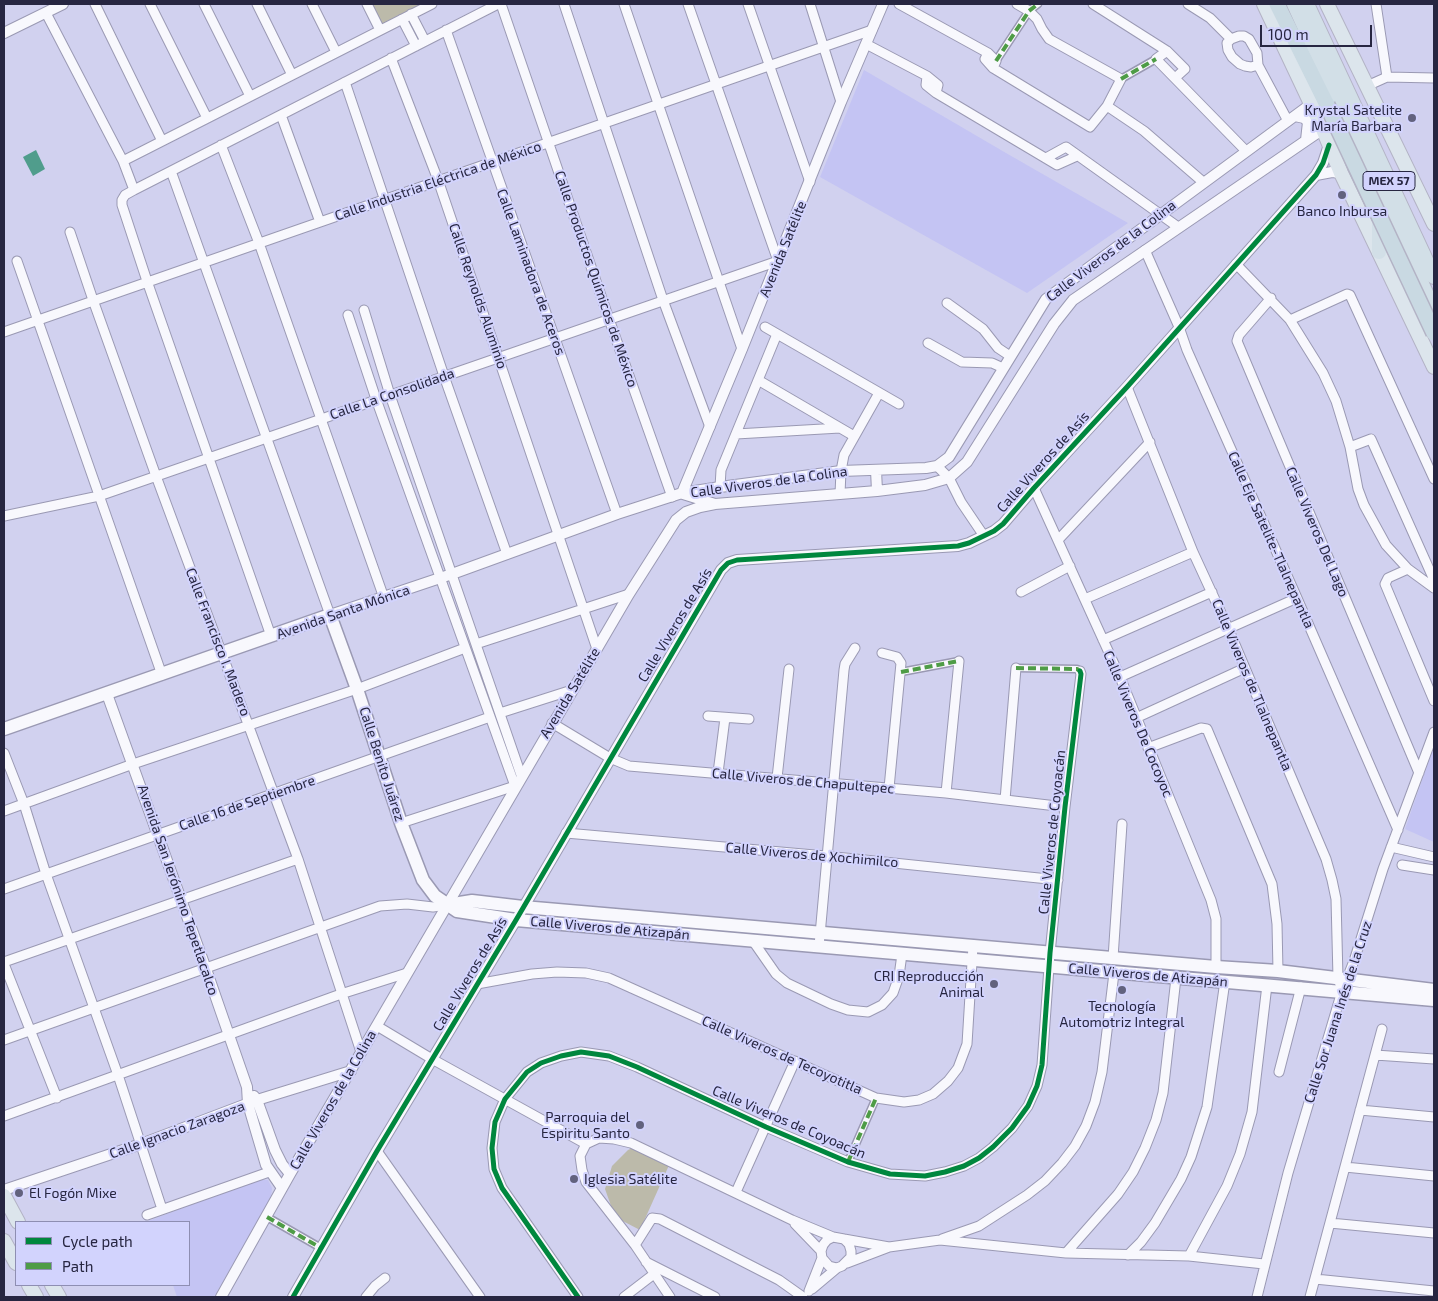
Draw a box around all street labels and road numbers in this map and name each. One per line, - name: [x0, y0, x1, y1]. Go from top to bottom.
- street label: Calle Industria Eléctrica de México: [333, 138, 543, 224]
- street label: Calle Productos Químicos de México: [551, 168, 641, 390]
- road number: MEX 57: [1363, 172, 1415, 190]
- street label: Calle Laminadora de Aceros: [493, 187, 569, 357]
- street label: Calle Viveros de la Colina: [1043, 197, 1179, 305]
- street label: Avenida Satélite: [756, 198, 810, 300]
- street label: Calle Reynolds Aluminio: [445, 221, 511, 371]
- street label: Calle La Consolidada: [327, 365, 457, 423]
- street label: Calle Viveros de Asís: [993, 408, 1093, 516]
- street label: Calle Eje Satelite-Tlalnepantla: [1224, 449, 1318, 631]
- street label: Calle Viveros de la Colina: [690, 463, 848, 501]
- street label: Calle Viveros Del Lago: [1282, 464, 1352, 600]
- street label: Calle Francisco I. Madero: [182, 565, 254, 719]
- street label: Calle Viveros de Asís: [634, 565, 716, 685]
- street label: Avenida Santa Mónica: [274, 581, 412, 643]
- street label: Calle Viveros de Tlalnepantla: [1208, 597, 1296, 773]
- street label: Avenida Satélite: [536, 645, 604, 741]
- street label: Calle Viveros De Cocoyoc: [1099, 648, 1177, 800]
- street label: Calle Benito Juárez: [356, 705, 408, 823]
- street label: Calle Viveros de Coyoacán: [1035, 749, 1069, 915]
- street label: Calle Viveros de Chapultepec: [711, 765, 895, 797]
- street label: Calle 16 de Septiembre: [177, 772, 317, 834]
- street label: Avenida San Jerónimo Tepetlacalco: [134, 783, 222, 997]
- street label: Calle Viveros de Xochimilco: [725, 839, 899, 871]
- street label: Calle Viveros de Atizapán: [530, 913, 690, 943]
- street label: Calle Viveros de Asís: [429, 914, 511, 1034]
- street label: Calle Sor Juana Inés de la Cruz: [1301, 919, 1375, 1105]
- street label: Calle Viveros de Atizapán: [1068, 960, 1228, 990]
- street label: Calle Viveros de Tecoyotitla: [699, 1012, 865, 1098]
- street label: Calle Viveros de la Colina: [286, 1027, 380, 1173]
- street label: Calle Viveros de Coyoacán: [710, 1082, 868, 1162]
- street label: Calle Ignacio Zaragoza: [107, 1098, 247, 1162]

